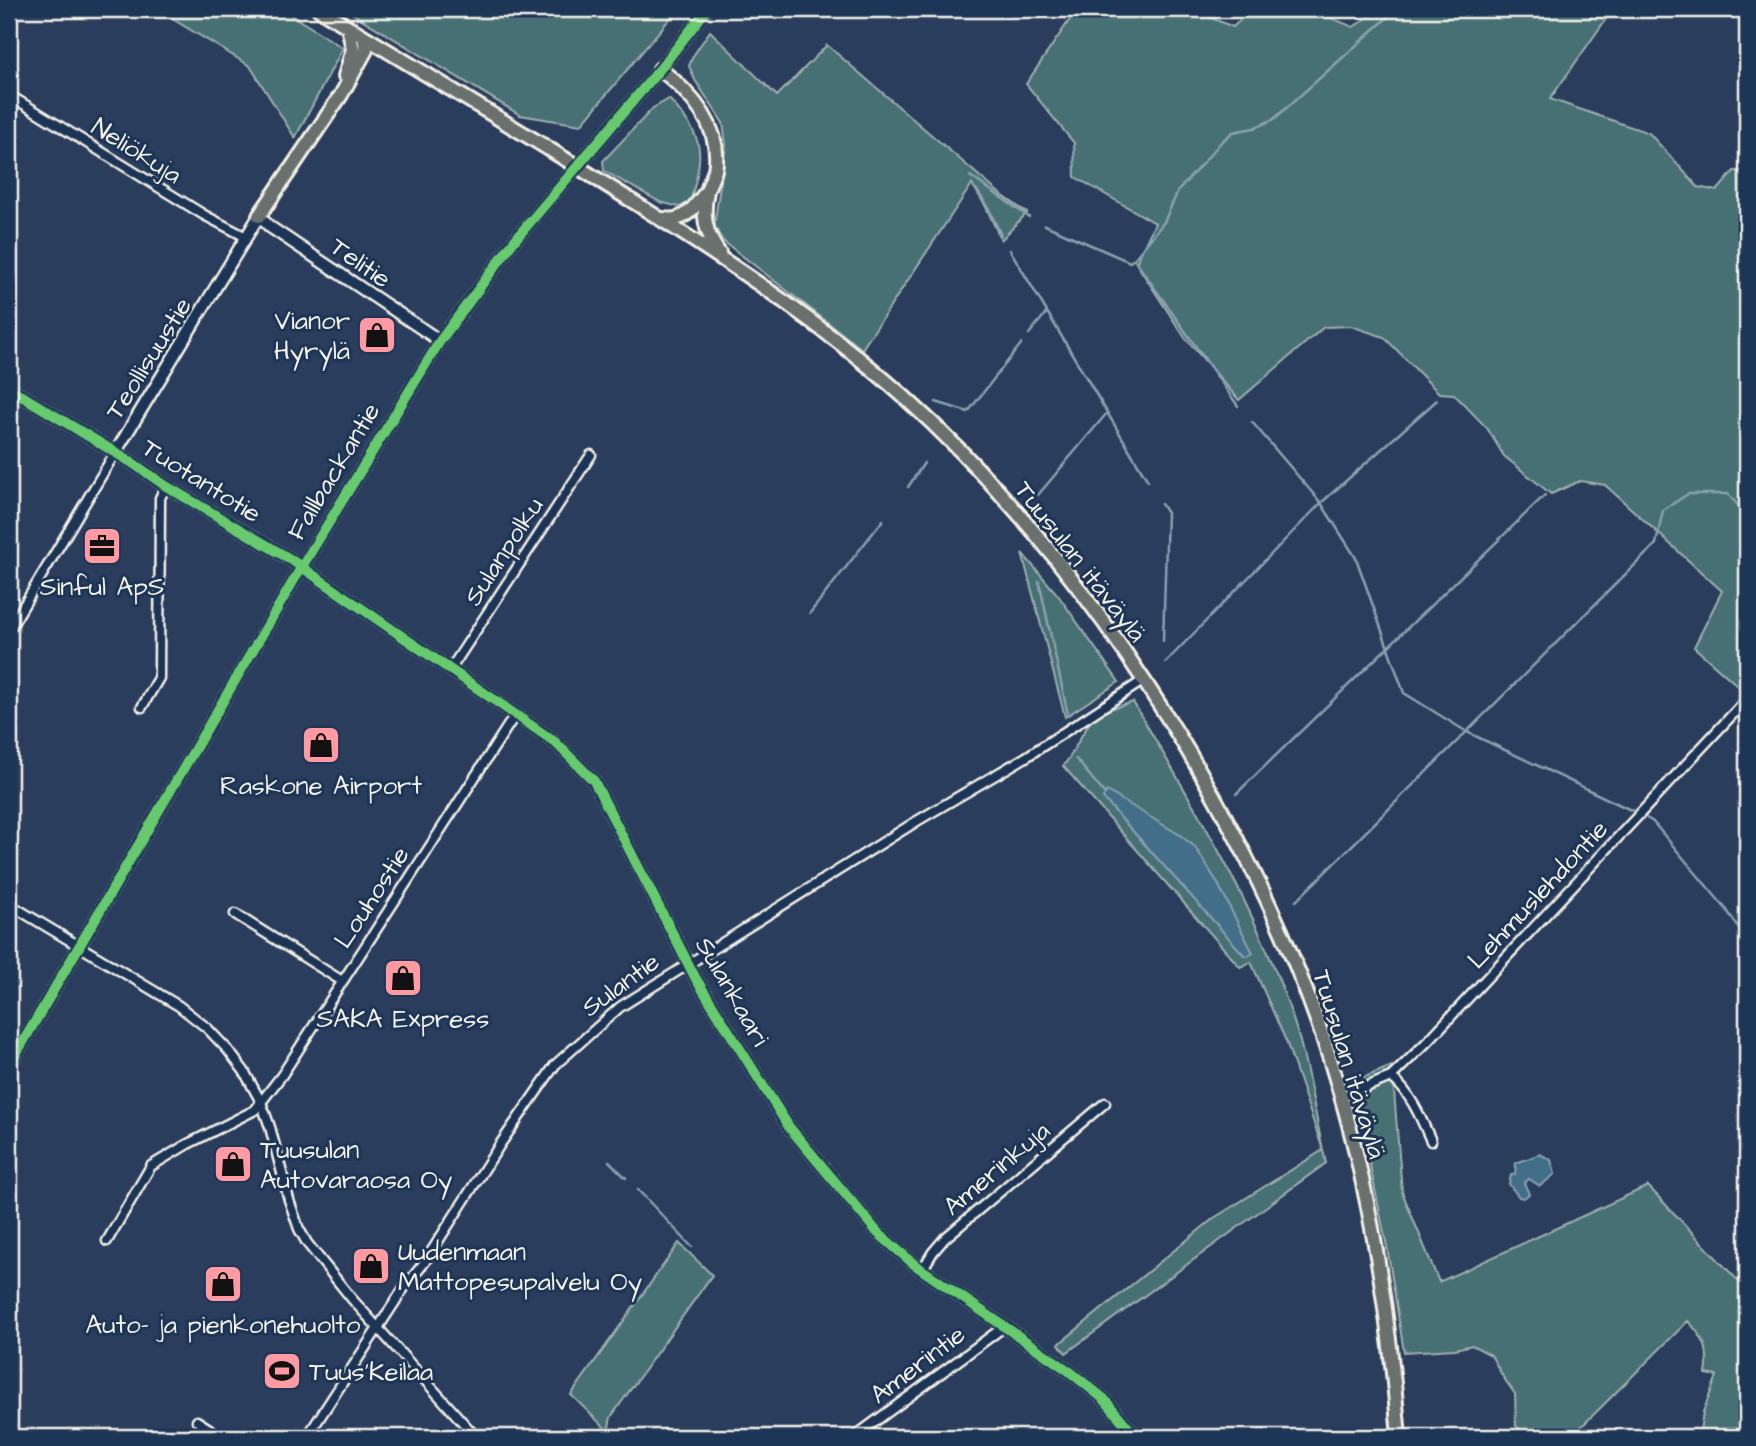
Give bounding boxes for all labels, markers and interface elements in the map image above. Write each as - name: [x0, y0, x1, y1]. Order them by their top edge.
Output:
- street label: Neliökuja: [85, 109, 188, 193]
- street label: Telitie: [323, 229, 398, 297]
- street label: Teollisuustie: [97, 290, 201, 427]
- place label: Vianor Hyrylä: [274, 303, 350, 371]
- shop icon: Vianor Hyrylä: [356, 314, 398, 356]
- street label: Fallbackantie: [279, 396, 389, 547]
- street label: Tuotantotie: [135, 430, 268, 532]
- street label: Tuusulan itäväylä: [1004, 473, 1155, 651]
- street label: Sulanpolku: [455, 490, 552, 613]
- office icon: Sinful ApS: [81, 525, 123, 567]
- place label: Sinful ApS: [40, 569, 164, 605]
- shop icon: Raskone Airport: [300, 724, 342, 766]
- place label: Raskone Airport: [220, 768, 422, 804]
- street label: Lehmuslehdontie: [1459, 812, 1616, 977]
- street label: Louhostie: [325, 840, 418, 956]
- street label: Sulankaari: [686, 930, 778, 1053]
- street label: Sulantie: [574, 944, 667, 1025]
- shop icon: SAKA Express: [382, 957, 424, 999]
- street label: Tuusulan itäväylä: [1301, 966, 1395, 1164]
- place label: SAKA Express: [317, 1001, 489, 1037]
- street label: Amerinkuja: [936, 1113, 1058, 1224]
- place label: Tuusulan Autovaraosa Oy: [260, 1132, 452, 1200]
- shop icon: Tuusulan Autovaraosa Oy: [212, 1143, 254, 1185]
- place label: Uudenmaan Mattopesupalvelu Oy: [398, 1234, 642, 1302]
- shop icon: Uudenmaan Mattopesupalvelu Oy: [350, 1245, 392, 1287]
- shop icon: Auto- ja pienkonehuolto: [202, 1263, 244, 1305]
- place label: Auto- ja pienkonehuolto: [86, 1307, 361, 1343]
- street label: Amerintie: [863, 1317, 973, 1413]
- sports icon: Tuus'Keilaa: [261, 1350, 303, 1392]
- place label: Tuus'Keilaa: [309, 1354, 433, 1390]

